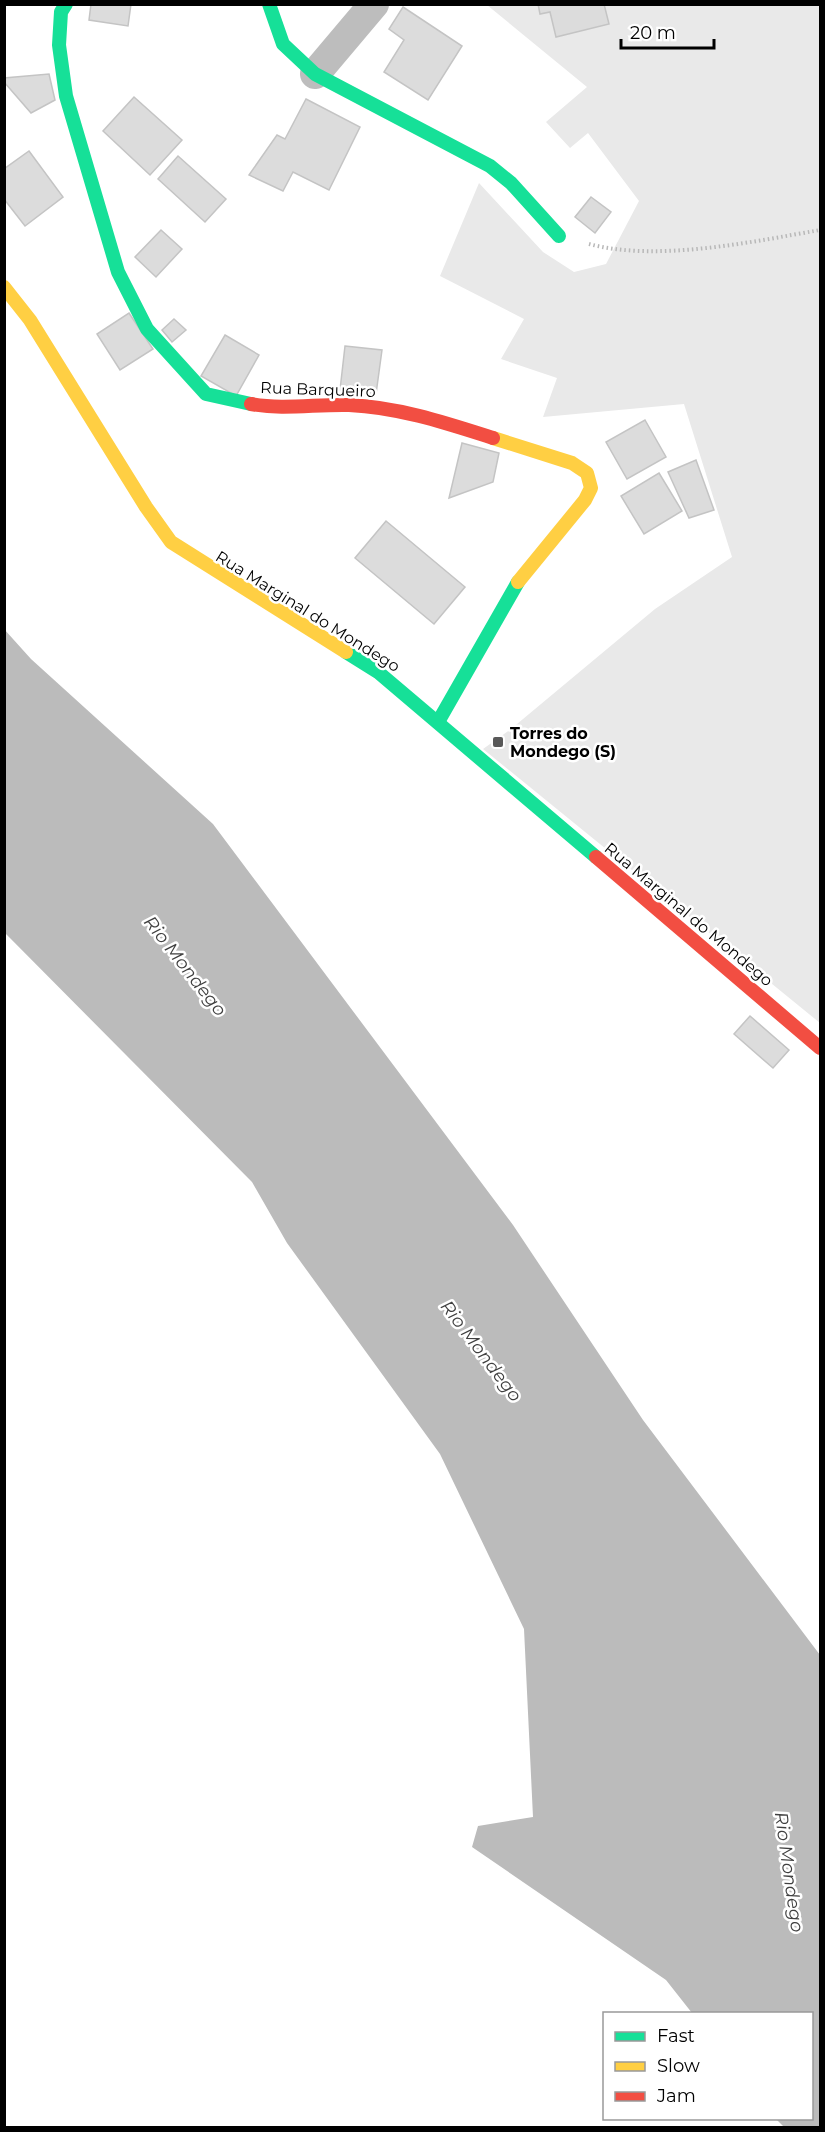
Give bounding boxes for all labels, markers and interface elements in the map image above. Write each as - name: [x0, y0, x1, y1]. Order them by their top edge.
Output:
- scale bar: [621, 12, 714, 50]
- text: 20 m: [630, 22, 676, 44]
- street label: Rua Barqueiro: [260, 378, 376, 401]
- street label: Rua Marginal do Mondego: [212, 547, 403, 676]
- place label: Torres do Mondego (S): [510, 724, 616, 761]
- marker: Torres do Mondego (S): [491, 735, 505, 749]
- street label: Rua Marginal do Mondego: [601, 838, 777, 990]
- water label: Rio Mondego: [139, 911, 231, 1021]
- water label: Rio Mondego: [436, 1296, 526, 1406]
- water label: Rio Mondego: [770, 1810, 808, 1934]
- legend: [603, 2012, 813, 2120]
- text: Fast: [657, 2025, 695, 2047]
- text: Slow: [657, 2055, 700, 2077]
- text: Jam: [656, 2085, 696, 2107]

